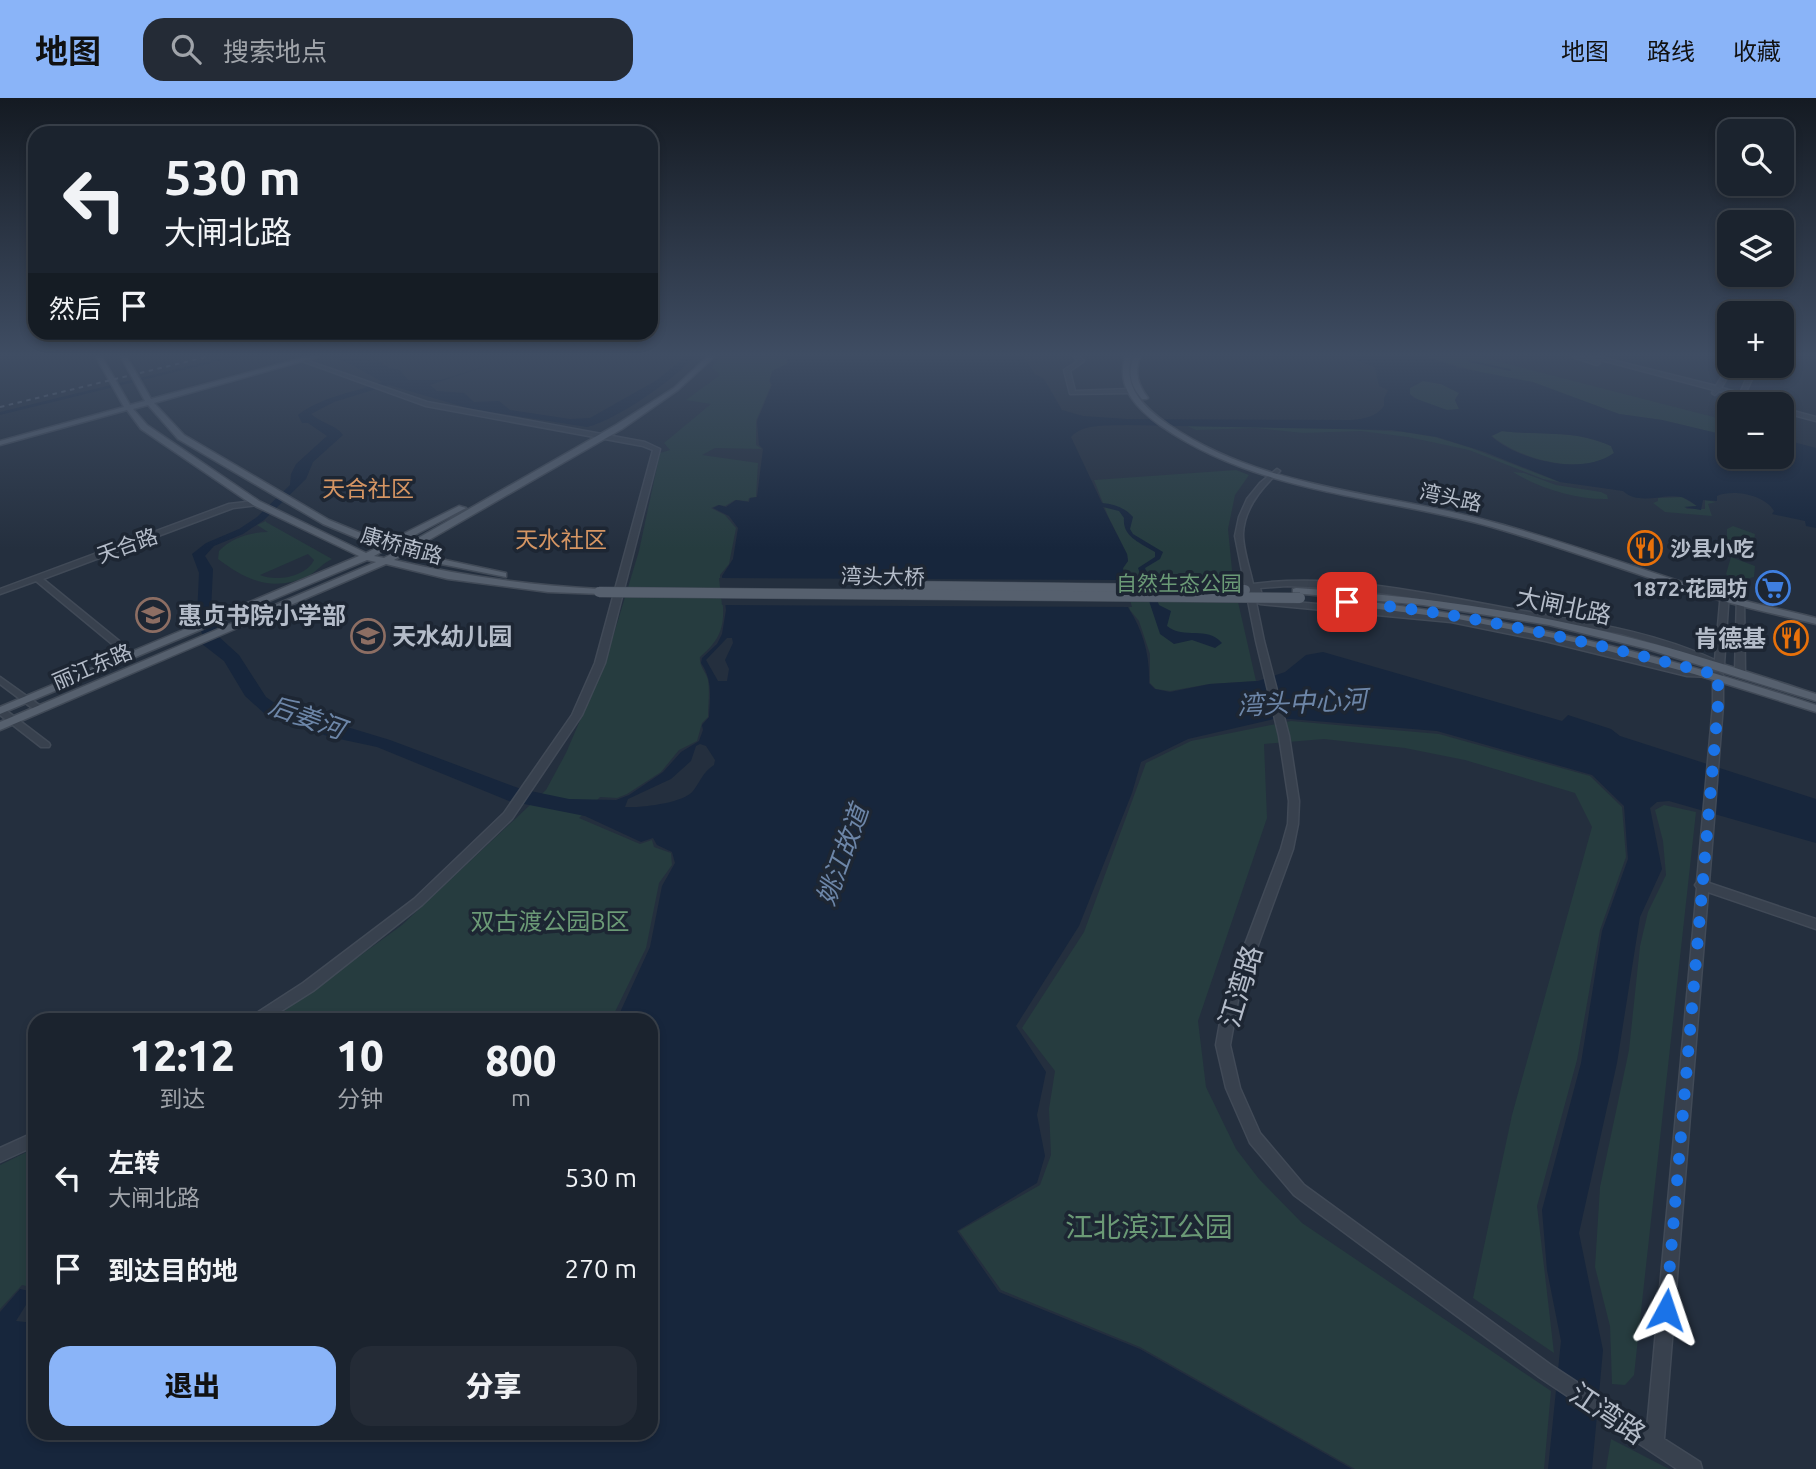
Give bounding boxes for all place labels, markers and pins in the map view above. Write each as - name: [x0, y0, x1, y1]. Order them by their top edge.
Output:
- restaurant icon: 沙县小吃: [1626, 529, 1664, 567]
- place label: 沙县小吃: [1670, 536, 1754, 560]
- supermarket icon: 1872·花园坊: [1754, 569, 1792, 607]
- pin: [1317, 572, 1377, 632]
- place label: 1872·花园坊: [1632, 576, 1748, 600]
- school or university icon: 惠贞书院小学部: [134, 596, 172, 634]
- place label: 惠贞书院小学部: [178, 602, 346, 629]
- school or university icon: 天水幼儿园: [349, 617, 387, 655]
- restaurant icon: 肯德基: [1772, 619, 1810, 657]
- place label: 天水幼儿园: [392, 623, 512, 650]
- place label: 肯德基: [1694, 625, 1766, 652]

